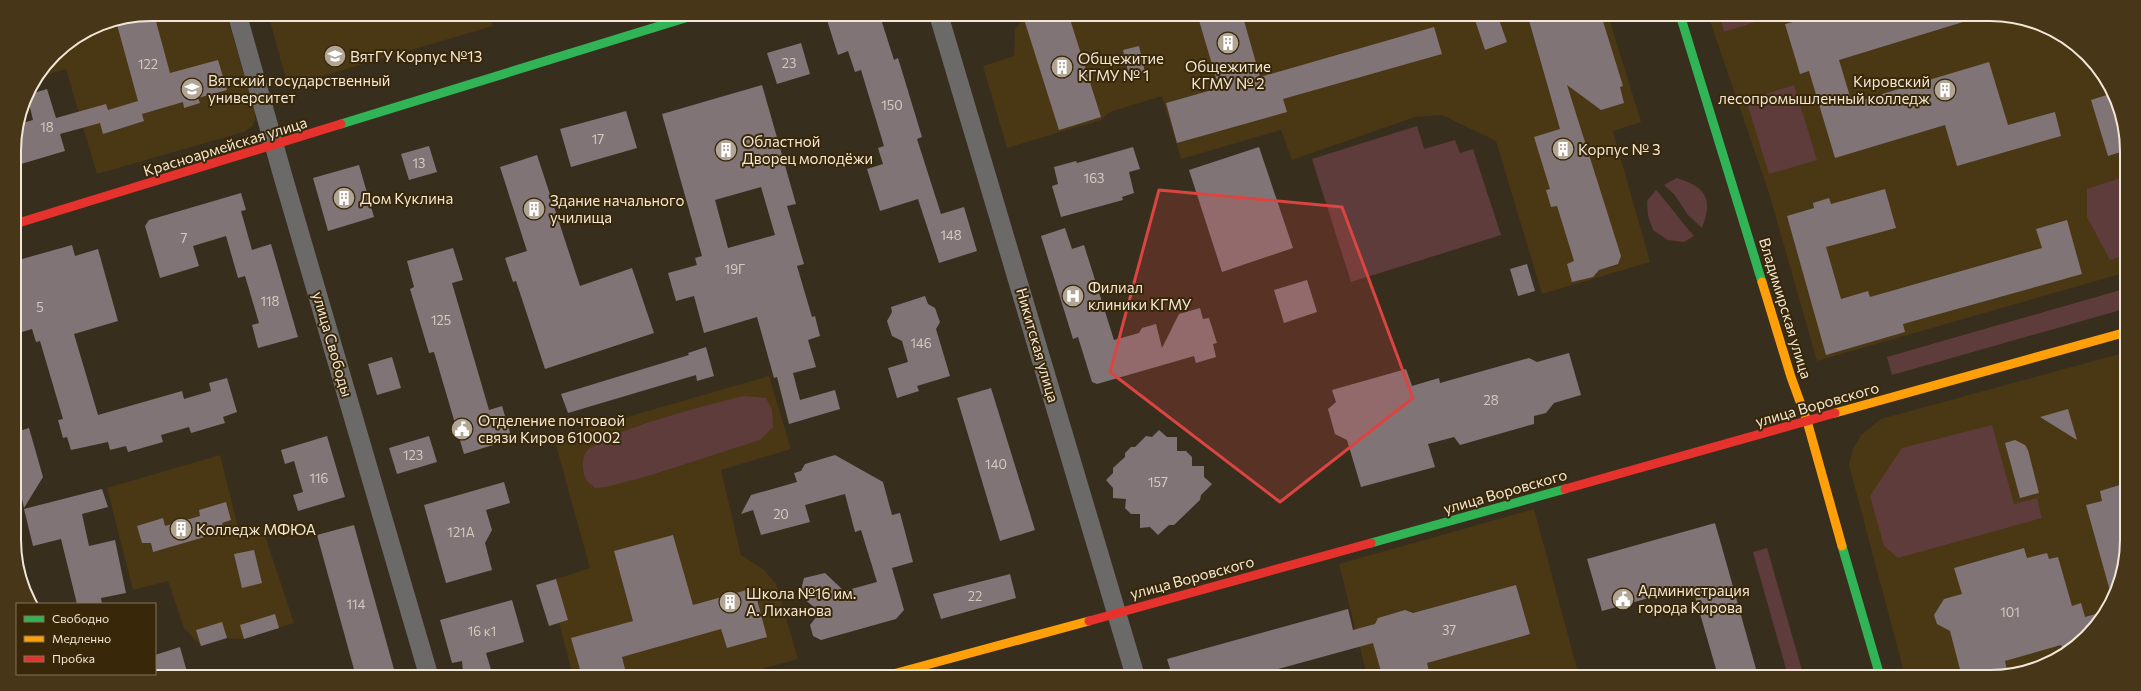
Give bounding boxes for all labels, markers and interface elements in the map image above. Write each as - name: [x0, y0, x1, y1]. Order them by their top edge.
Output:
- building icon: Общежитие КГМУ № 2: [1215, 30, 1241, 56]
- school or university icon: ВятГУ Корпус №13: [322, 43, 348, 69]
- place label: ВятГУ Корпус №13: [350, 47, 482, 65]
- place label: Общежитие КГМУ № 1: [1078, 49, 1164, 84]
- building icon: Общежитие КГМУ № 1: [1049, 54, 1075, 80]
- house number: 23: [782, 55, 796, 71]
- house number: 122: [138, 56, 158, 72]
- place label: Общежитие КГМУ № 2: [1185, 57, 1271, 92]
- place label: Вятский государственный университет: [208, 71, 390, 106]
- place label: Кировский лесопромышленный колледж: [1718, 72, 1930, 107]
- school or university icon: Вятский государственный университет: [179, 76, 205, 102]
- building icon: Кировский лесопромышленный колледж: [1932, 77, 1958, 103]
- house number: 150: [881, 97, 903, 113]
- street label: Красноармейская улица: [141, 113, 309, 179]
- house number: 18: [40, 119, 54, 135]
- house number: 17: [592, 131, 604, 147]
- place label: Областной Дворец молодёжи: [742, 132, 873, 167]
- building icon: Корпус № 3: [1550, 136, 1576, 162]
- building icon: Областной Дворец молодёжи: [713, 137, 739, 163]
- place label: Корпус № 3: [1578, 140, 1661, 158]
- house number: 13: [413, 155, 425, 171]
- house number: 163: [1084, 170, 1104, 186]
- building icon: Дом Куклина: [331, 185, 357, 211]
- place label: Дом Куклина: [360, 189, 453, 207]
- place label: Здание начального училища: [550, 191, 684, 226]
- building icon: Здание начального училища: [521, 196, 547, 222]
- house number: 148: [940, 227, 962, 243]
- house number: 7: [181, 230, 188, 246]
- street label: Владимирская улица: [1756, 235, 1816, 381]
- house number: 19Г: [725, 261, 745, 277]
- place label: Филиал клиники КГМУ: [1088, 278, 1192, 313]
- hospital icon: Филиал клиники КГМУ: [1060, 283, 1086, 309]
- street label: Никитская улица: [1013, 286, 1063, 404]
- street label: улица Свободы: [309, 289, 357, 399]
- house number: 118: [260, 293, 280, 309]
- house number: 5: [36, 299, 44, 315]
- house number: 125: [431, 312, 451, 328]
- house number: 146: [910, 335, 932, 351]
- street label: улица Воровского: [1753, 378, 1881, 430]
- house number: 28: [1483, 392, 1499, 408]
- place label: Отделение почтовой связи Киров 610002: [478, 411, 625, 446]
- public building icon: Отделение почтовой связи Киров 610002: [449, 416, 475, 442]
- house number: 123: [403, 447, 423, 463]
- house number: 140: [985, 456, 1007, 472]
- street label: улица Воровского: [1441, 465, 1569, 517]
- house number: 116: [309, 470, 329, 486]
- house number: 157: [1148, 474, 1168, 490]
- house number: 20: [773, 506, 789, 522]
- building icon: Колледж МФЮА: [168, 516, 194, 542]
- place label: Колледж МФЮА: [196, 520, 316, 538]
- house number: 121А: [447, 524, 475, 540]
- street label: улица Воровского: [1128, 552, 1256, 602]
- place label: Администрация города Кирова: [1638, 581, 1750, 616]
- place label: Школа №16 им. А. Лиханова: [746, 584, 856, 619]
- public building icon: Администрация города Кирова: [1610, 586, 1636, 612]
- house number: 22: [968, 588, 982, 604]
- building icon: Школа №16 им. А. Лиханова: [717, 589, 743, 615]
- house number: 114: [347, 596, 366, 612]
- legend: [16, 603, 156, 675]
- house number: 101: [2000, 604, 2020, 620]
- text: Свободно: [52, 611, 109, 625]
- house number: 37: [1442, 622, 1456, 638]
- house number: 16 к1: [468, 623, 496, 639]
- text: Медленно: [52, 631, 111, 645]
- text: Пробка: [52, 651, 95, 665]

